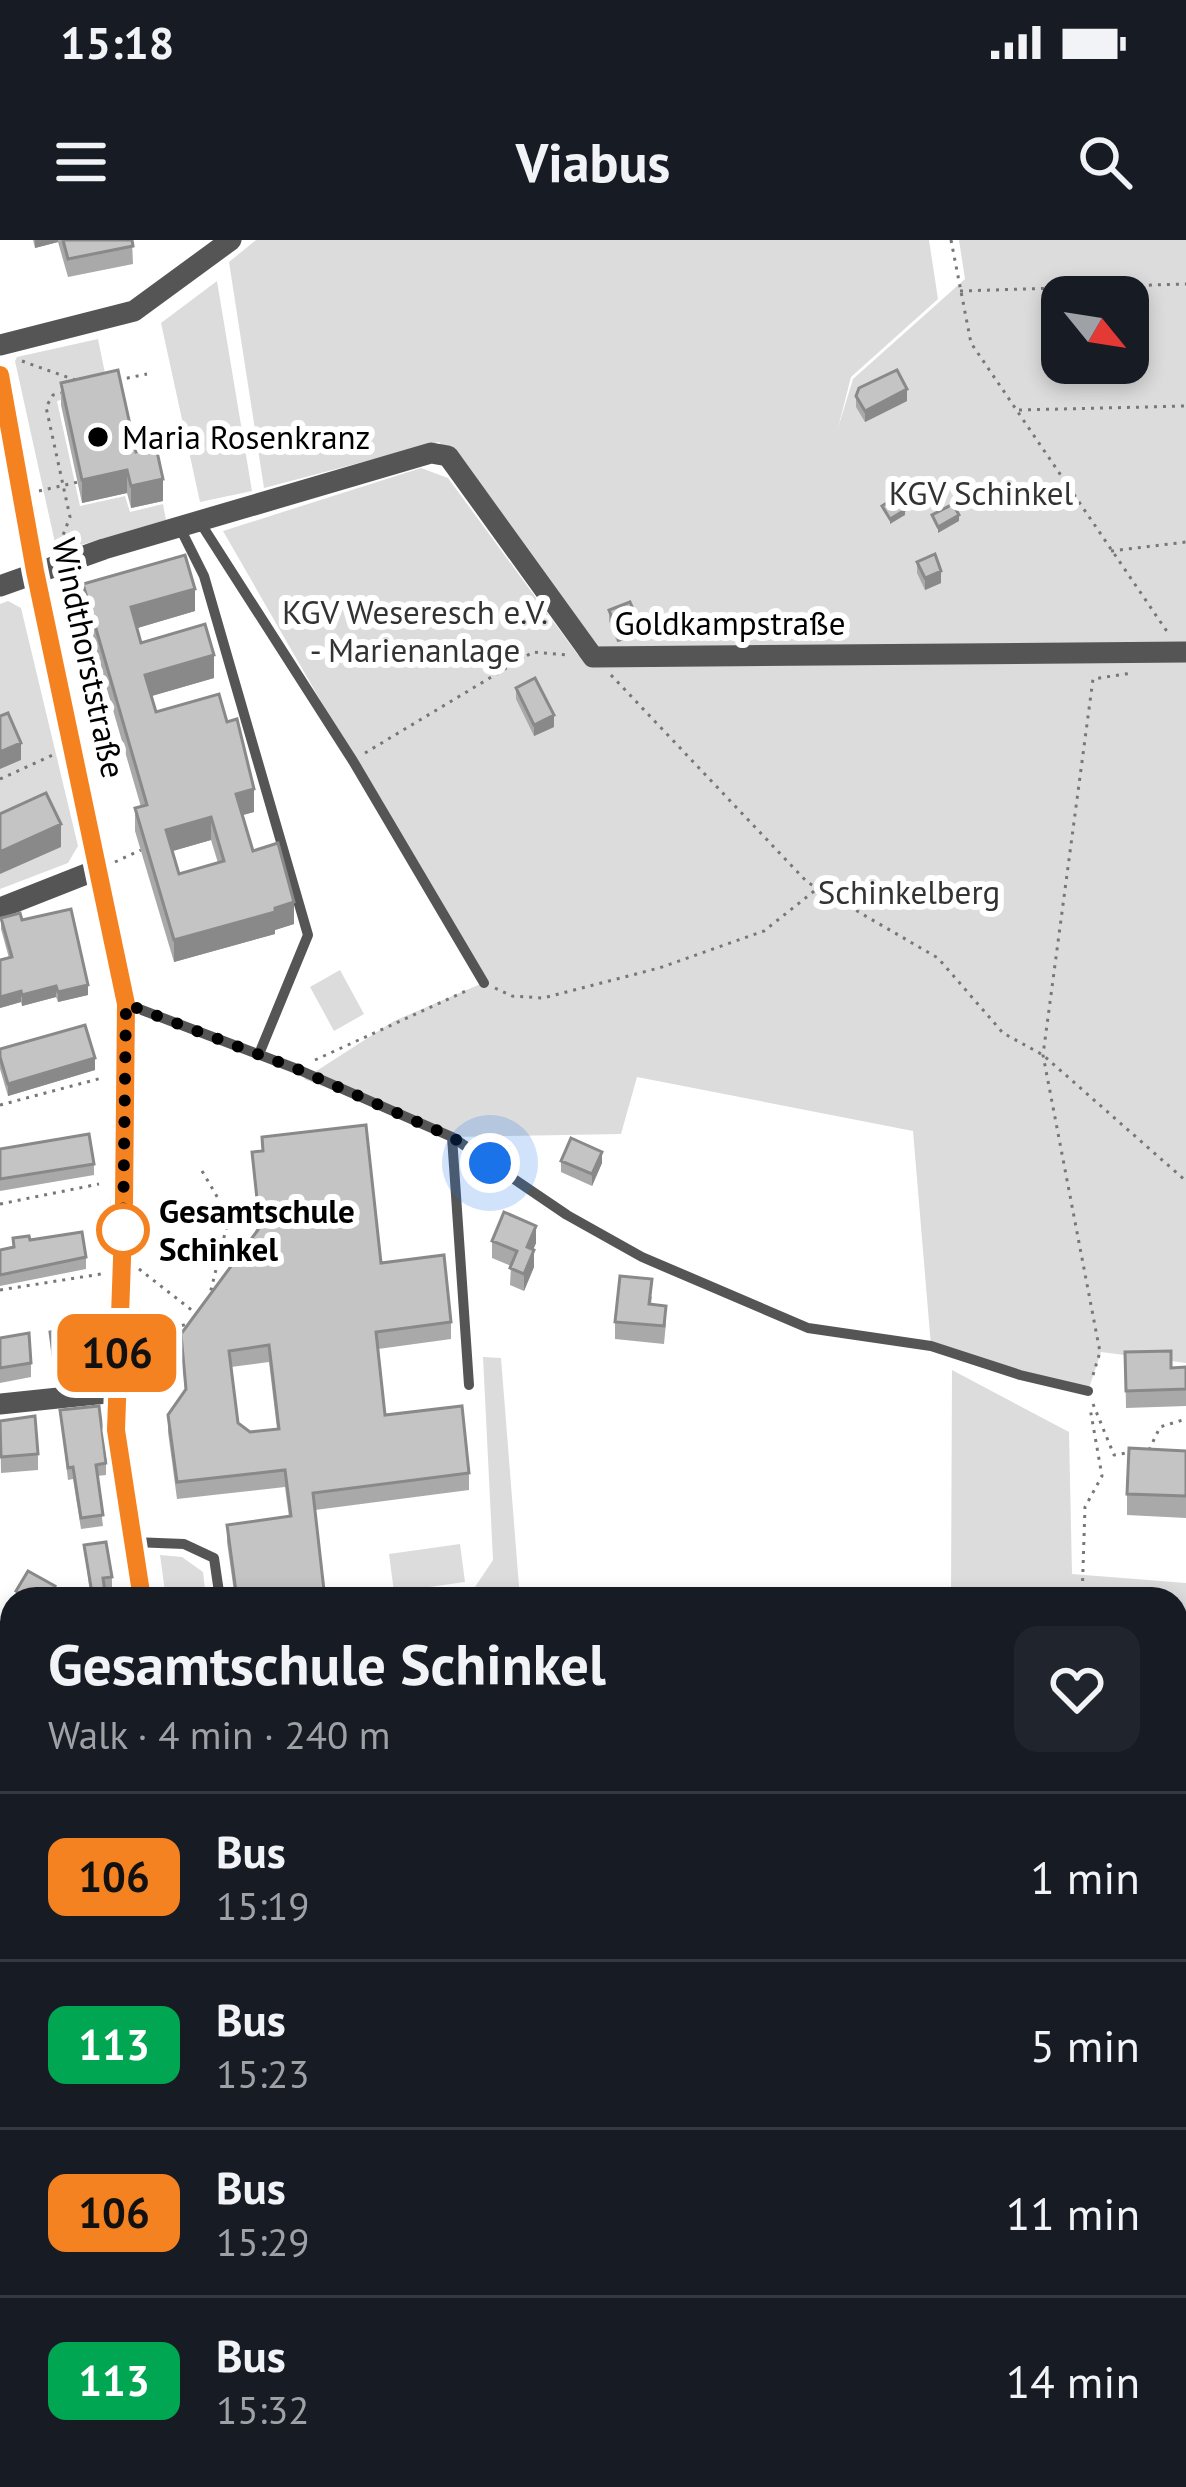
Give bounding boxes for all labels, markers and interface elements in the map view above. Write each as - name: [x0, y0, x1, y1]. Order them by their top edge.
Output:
- text: 15:18: [60, 13, 174, 71]
- text: Viabus: [516, 127, 670, 197]
- icon: menu: [48, 129, 114, 195]
- icon: search: [1072, 129, 1138, 195]
- north arrow: [1041, 276, 1149, 384]
- map controls: [1041, 276, 1149, 384]
- place label: Maria Rosenkranz: [122, 415, 370, 458]
- marker: Maria Rosenkranz: [85, 424, 111, 450]
- park label: KGV Schinkel: [889, 471, 1074, 514]
- street label: Windthorststraße: [43, 534, 136, 782]
- park label: KGV Weseresch e.V. - Marienanlage: [282, 590, 548, 671]
- street label: Goldkampstraße: [614, 601, 846, 644]
- park label: Schinkelberg: [818, 870, 1000, 913]
- your location: [460, 1133, 520, 1193]
- place label: Gesamtschule Schinkel: [159, 1189, 355, 1270]
- marker: Gesamtschule Schinkel: [98, 1205, 148, 1255]
- line badge: 106: [48, 1314, 186, 1392]
- text: 106: [81, 1325, 153, 1380]
- button: heart: [1014, 1626, 1140, 1752]
- text: Gesamtschule Schinkel: [48, 1627, 606, 1701]
- text: Walk · 4 min · 240 m: [48, 1709, 390, 1760]
- text: Bus: [216, 1822, 286, 1880]
- text: 1 min: [1030, 1848, 1140, 1906]
- text: 106: [78, 1849, 150, 1904]
- text: 15:19: [216, 1880, 310, 1931]
- text: Bus: [216, 1990, 286, 2048]
- text: 5 min: [1030, 2016, 1140, 2074]
- text: 113: [78, 2017, 150, 2072]
- text: 15:23: [216, 2048, 310, 2099]
- text: Bus: [216, 2158, 286, 2216]
- text: 11 min: [1006, 2184, 1140, 2242]
- text: 106: [78, 2185, 150, 2240]
- text: 15:29: [216, 2216, 310, 2267]
- text: Bus: [216, 2326, 286, 2384]
- text: 14 min: [1006, 2352, 1140, 2410]
- text: 113: [78, 2353, 150, 2408]
- text: 15:32: [216, 2384, 310, 2435]

